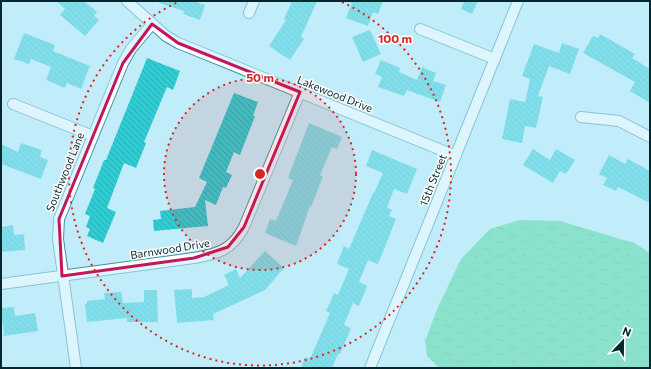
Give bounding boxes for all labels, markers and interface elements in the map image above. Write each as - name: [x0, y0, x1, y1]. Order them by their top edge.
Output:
- text: 100 m: [378, 31, 412, 45]
- text: 50 m: [246, 70, 274, 84]
- street label: Lakewood Drive: [296, 72, 375, 115]
- street label: Southwood Lane: [43, 130, 86, 213]
- street label: 15th Street: [416, 151, 449, 208]
- centre of rings: [253, 167, 267, 181]
- street label: Barnwood Drive: [129, 236, 211, 261]
- north arrow: [603, 321, 643, 361]
- text: N: [621, 324, 633, 339]

